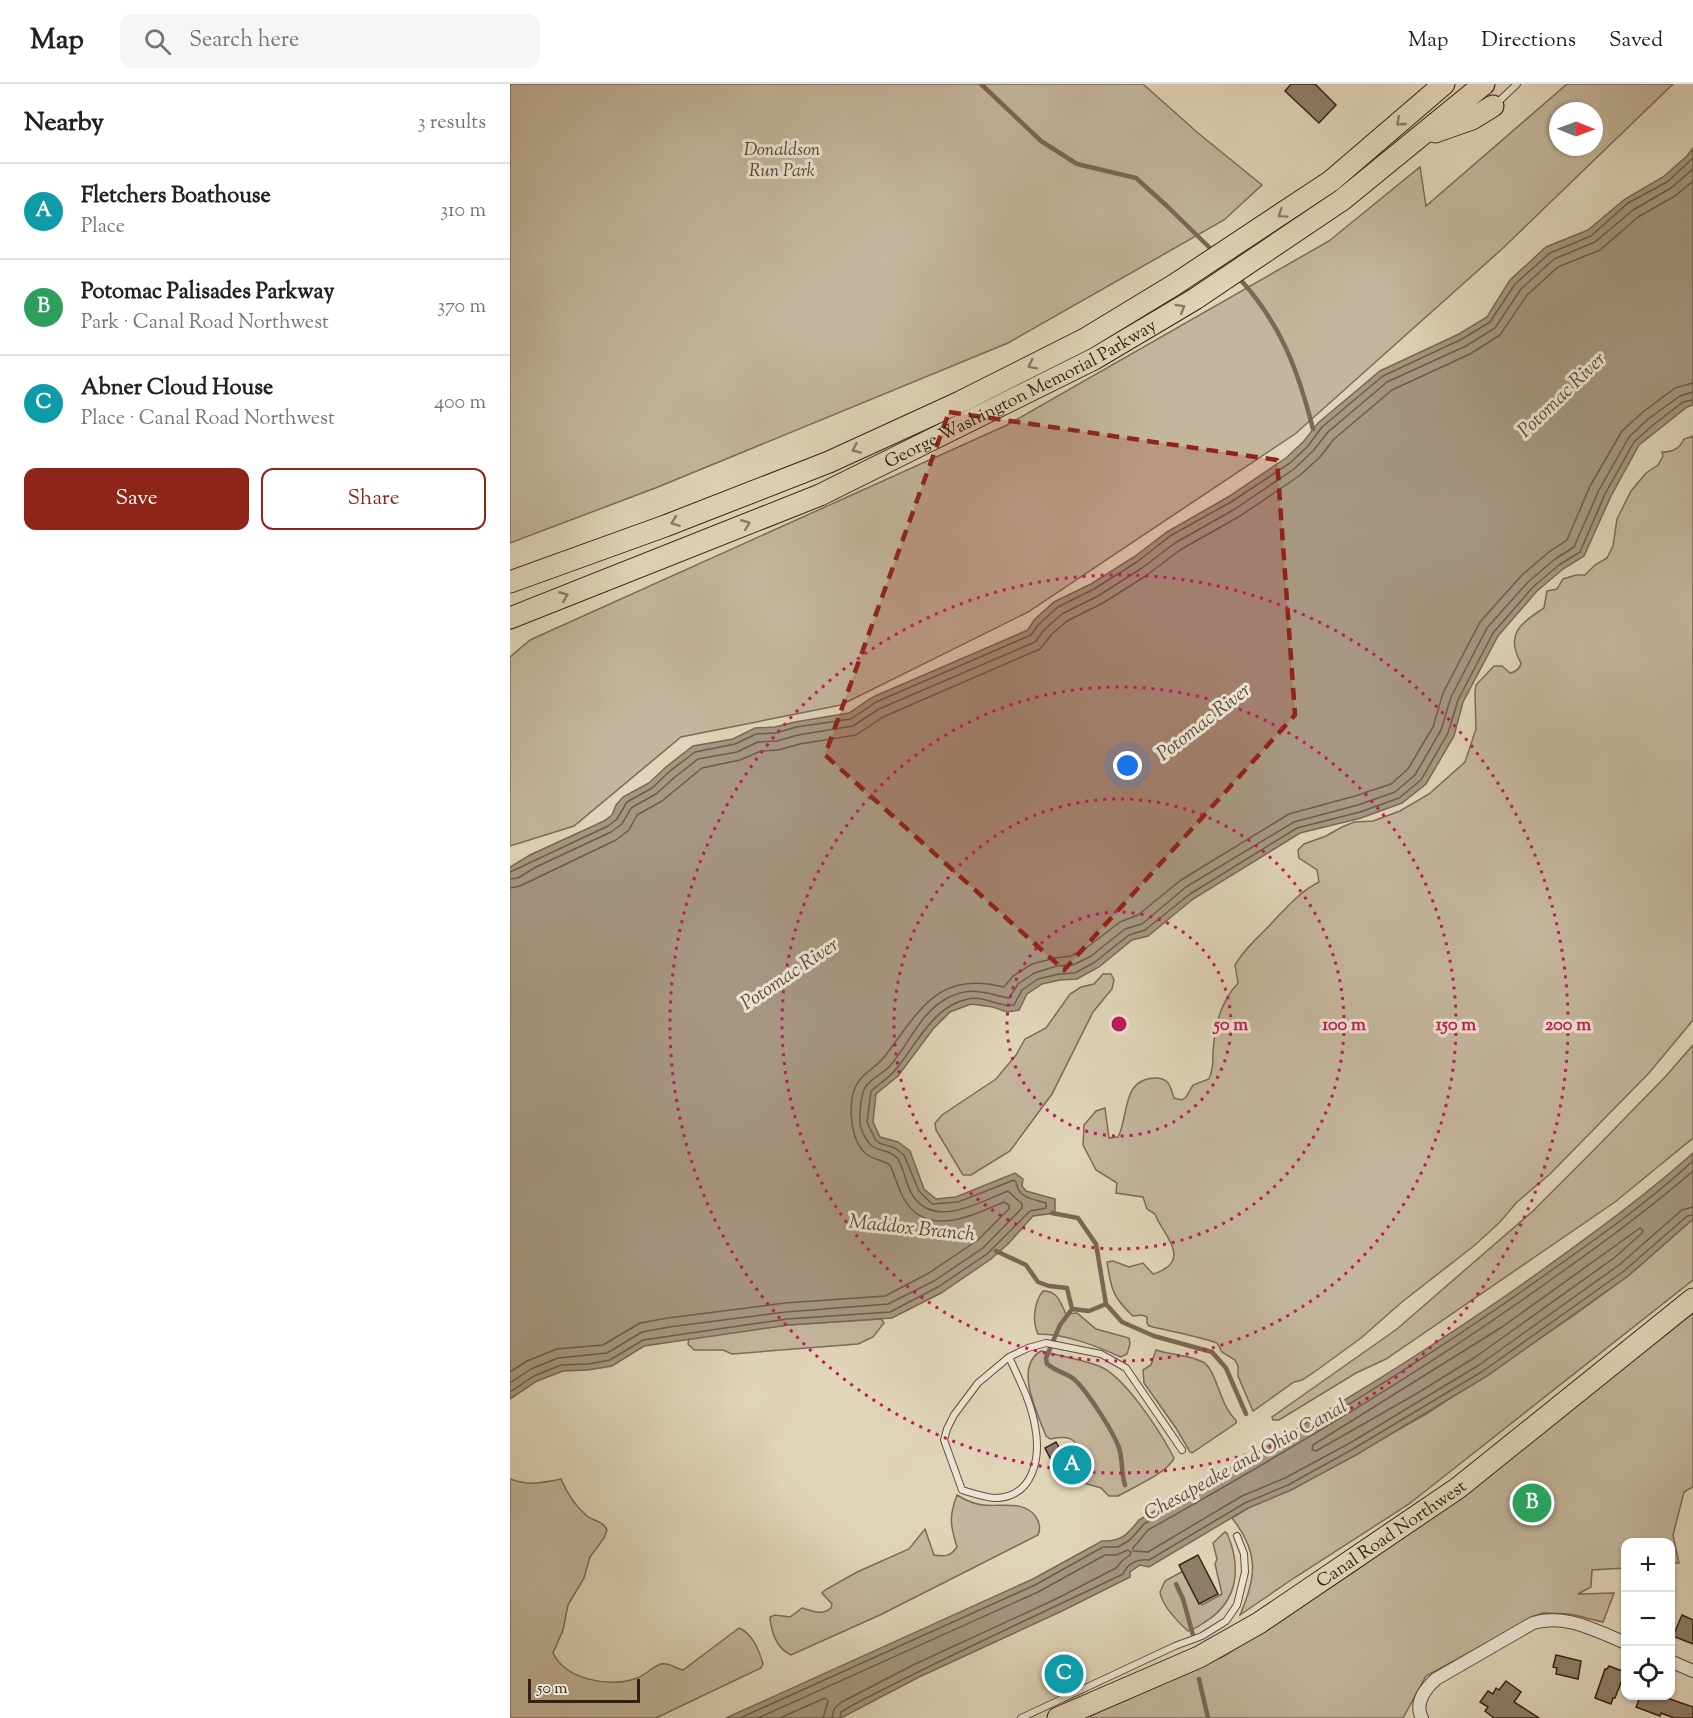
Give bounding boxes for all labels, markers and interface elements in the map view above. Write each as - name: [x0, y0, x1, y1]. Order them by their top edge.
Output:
- search box: [120, 14, 540, 68]
- text: Map: [30, 21, 84, 61]
- icon: search: [141, 25, 174, 58]
- text: Search here: [189, 25, 299, 57]
- text: Map: [1408, 26, 1448, 56]
- text: Directions: [1481, 26, 1576, 56]
- text: Saved: [1609, 26, 1663, 56]
- north arrow: [1549, 102, 1603, 156]
- text: Nearby: [24, 105, 104, 142]
- text: 3 results: [417, 109, 486, 138]
- one-way arrow: [1396, 115, 1407, 126]
- park label: Donaldson Run Park: [744, 138, 821, 185]
- text: Fletchers Boathouse: [81, 181, 271, 213]
- text: A: [35, 197, 52, 226]
- text: 310 m: [440, 197, 486, 226]
- one-way arrow: [1278, 206, 1288, 218]
- text: Place: [81, 213, 125, 242]
- text: Potomac Palisades Parkway: [81, 277, 334, 309]
- text: B: [37, 293, 50, 322]
- text: 370 m: [437, 293, 486, 322]
- one-way arrow: [1175, 303, 1185, 315]
- text: Park · Canal Road Northwest: [81, 309, 329, 338]
- street label: George Washington Memorial Parkway: [880, 314, 1162, 476]
- water label: Potomac River: [1512, 346, 1613, 445]
- one-way arrow: [1028, 358, 1039, 370]
- text: Abner Cloud House: [81, 373, 273, 405]
- text: C: [35, 389, 52, 418]
- text: 400 m: [434, 389, 486, 418]
- text: Place · Canal Road Northwest: [81, 405, 335, 434]
- one-way arrow: [852, 442, 863, 454]
- button: Save: [24, 468, 249, 530]
- button: Share: [261, 468, 486, 530]
- one-way arrow: [671, 514, 681, 527]
- one-way arrow: [740, 519, 751, 532]
- one-way arrow: [558, 591, 569, 603]
- water label: Potomac River: [1151, 677, 1258, 769]
- your location: [1113, 751, 1142, 780]
- water label: Potomac River: [736, 932, 845, 1019]
- text: 50 m: [1212, 1013, 1248, 1039]
- text: 100 m: [1322, 1013, 1366, 1039]
- text: 150 m: [1436, 1013, 1476, 1039]
- text: 200 m: [1545, 1013, 1591, 1039]
- centre of rings: [1109, 1014, 1129, 1034]
- water label: Maddox Branch: [847, 1208, 977, 1251]
- water label: Chesapeake and Ohio Canal: [1139, 1393, 1353, 1529]
- pin: A: [1052, 1442, 1092, 1488]
- street label: Canal Road Northwest: [1312, 1475, 1473, 1595]
- pin: B: [1512, 1480, 1552, 1526]
- map controls: [1621, 1538, 1675, 1700]
- button: +: [1621, 1538, 1675, 1592]
- button: −: [1621, 1592, 1675, 1646]
- button: locate: [1621, 1646, 1675, 1700]
- pin: C: [1044, 1652, 1084, 1696]
- scale bar: [528, 1676, 640, 1704]
- text: 50 m: [537, 1678, 568, 1701]

